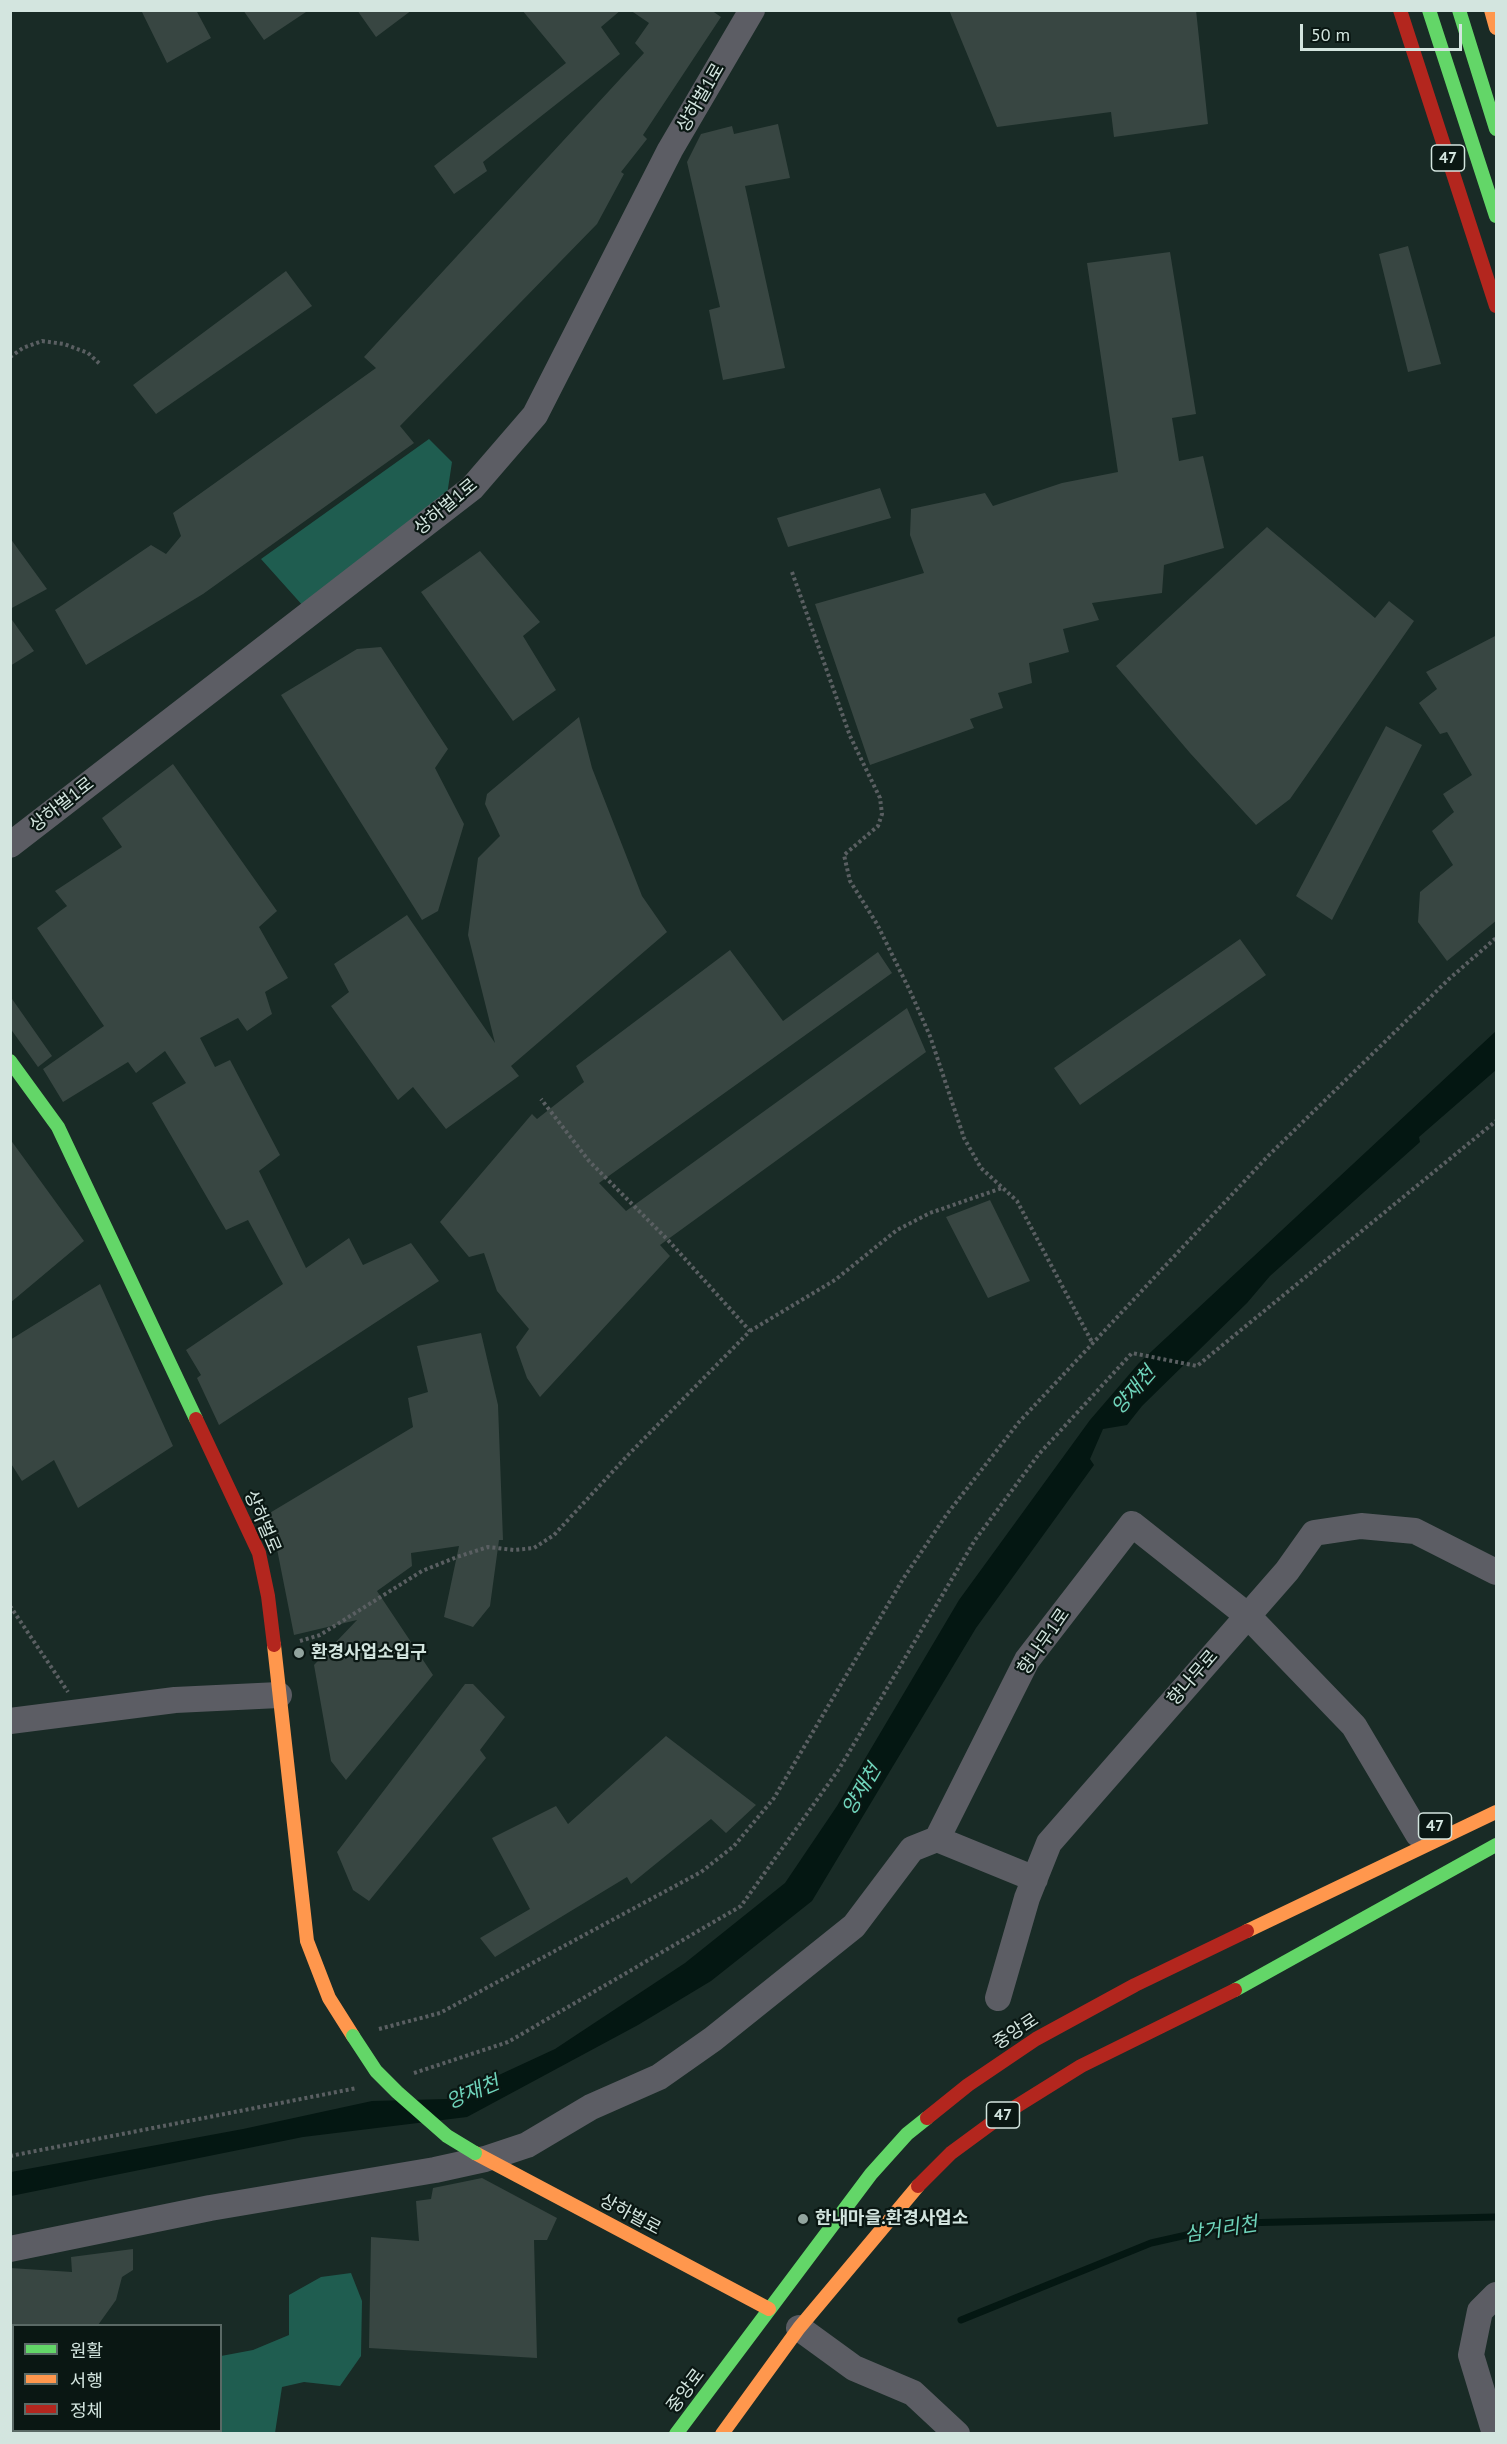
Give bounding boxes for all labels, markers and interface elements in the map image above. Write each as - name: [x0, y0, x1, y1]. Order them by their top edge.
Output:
- scale bar: [1303, 12, 1465, 50]
- text: 50 m: [1311, 23, 1350, 46]
- street label: 상하벌1로: [673, 60, 729, 136]
- road number: 47: [1432, 145, 1464, 171]
- street label: 상하벌1로: [410, 474, 482, 540]
- street label: 상하벌1로: [25, 773, 99, 837]
- water label: 양재천: [1107, 1362, 1161, 1420]
- street label: 상하벌로: [239, 1487, 285, 1557]
- street label: 향나무1로: [1013, 1605, 1075, 1679]
- place label: 환경사업소입구: [311, 1642, 427, 1664]
- marker: 환경사업소입구: [292, 1646, 306, 1660]
- street label: 향나무로: [1163, 1646, 1223, 1710]
- water label: 양재천: [837, 1760, 887, 1820]
- road number: 47: [1418, 1813, 1452, 1839]
- street label: 중앙로: [989, 2009, 1043, 2055]
- water label: 양재천: [443, 2071, 503, 2115]
- road number: 47: [986, 2102, 1020, 2128]
- street label: 상하벌로: [596, 2190, 664, 2240]
- place label: 한내마을.환경사업소: [815, 2208, 968, 2230]
- marker: 한내마을.환경사업소: [796, 2212, 810, 2226]
- water label: 삼거리천: [1183, 2212, 1259, 2248]
- legend: [12, 2324, 222, 2432]
- text: 원활: [70, 2339, 103, 2362]
- street label: 중앙로: [662, 2365, 710, 2417]
- text: 서행: [70, 2369, 103, 2392]
- text: 정체: [70, 2399, 103, 2422]

